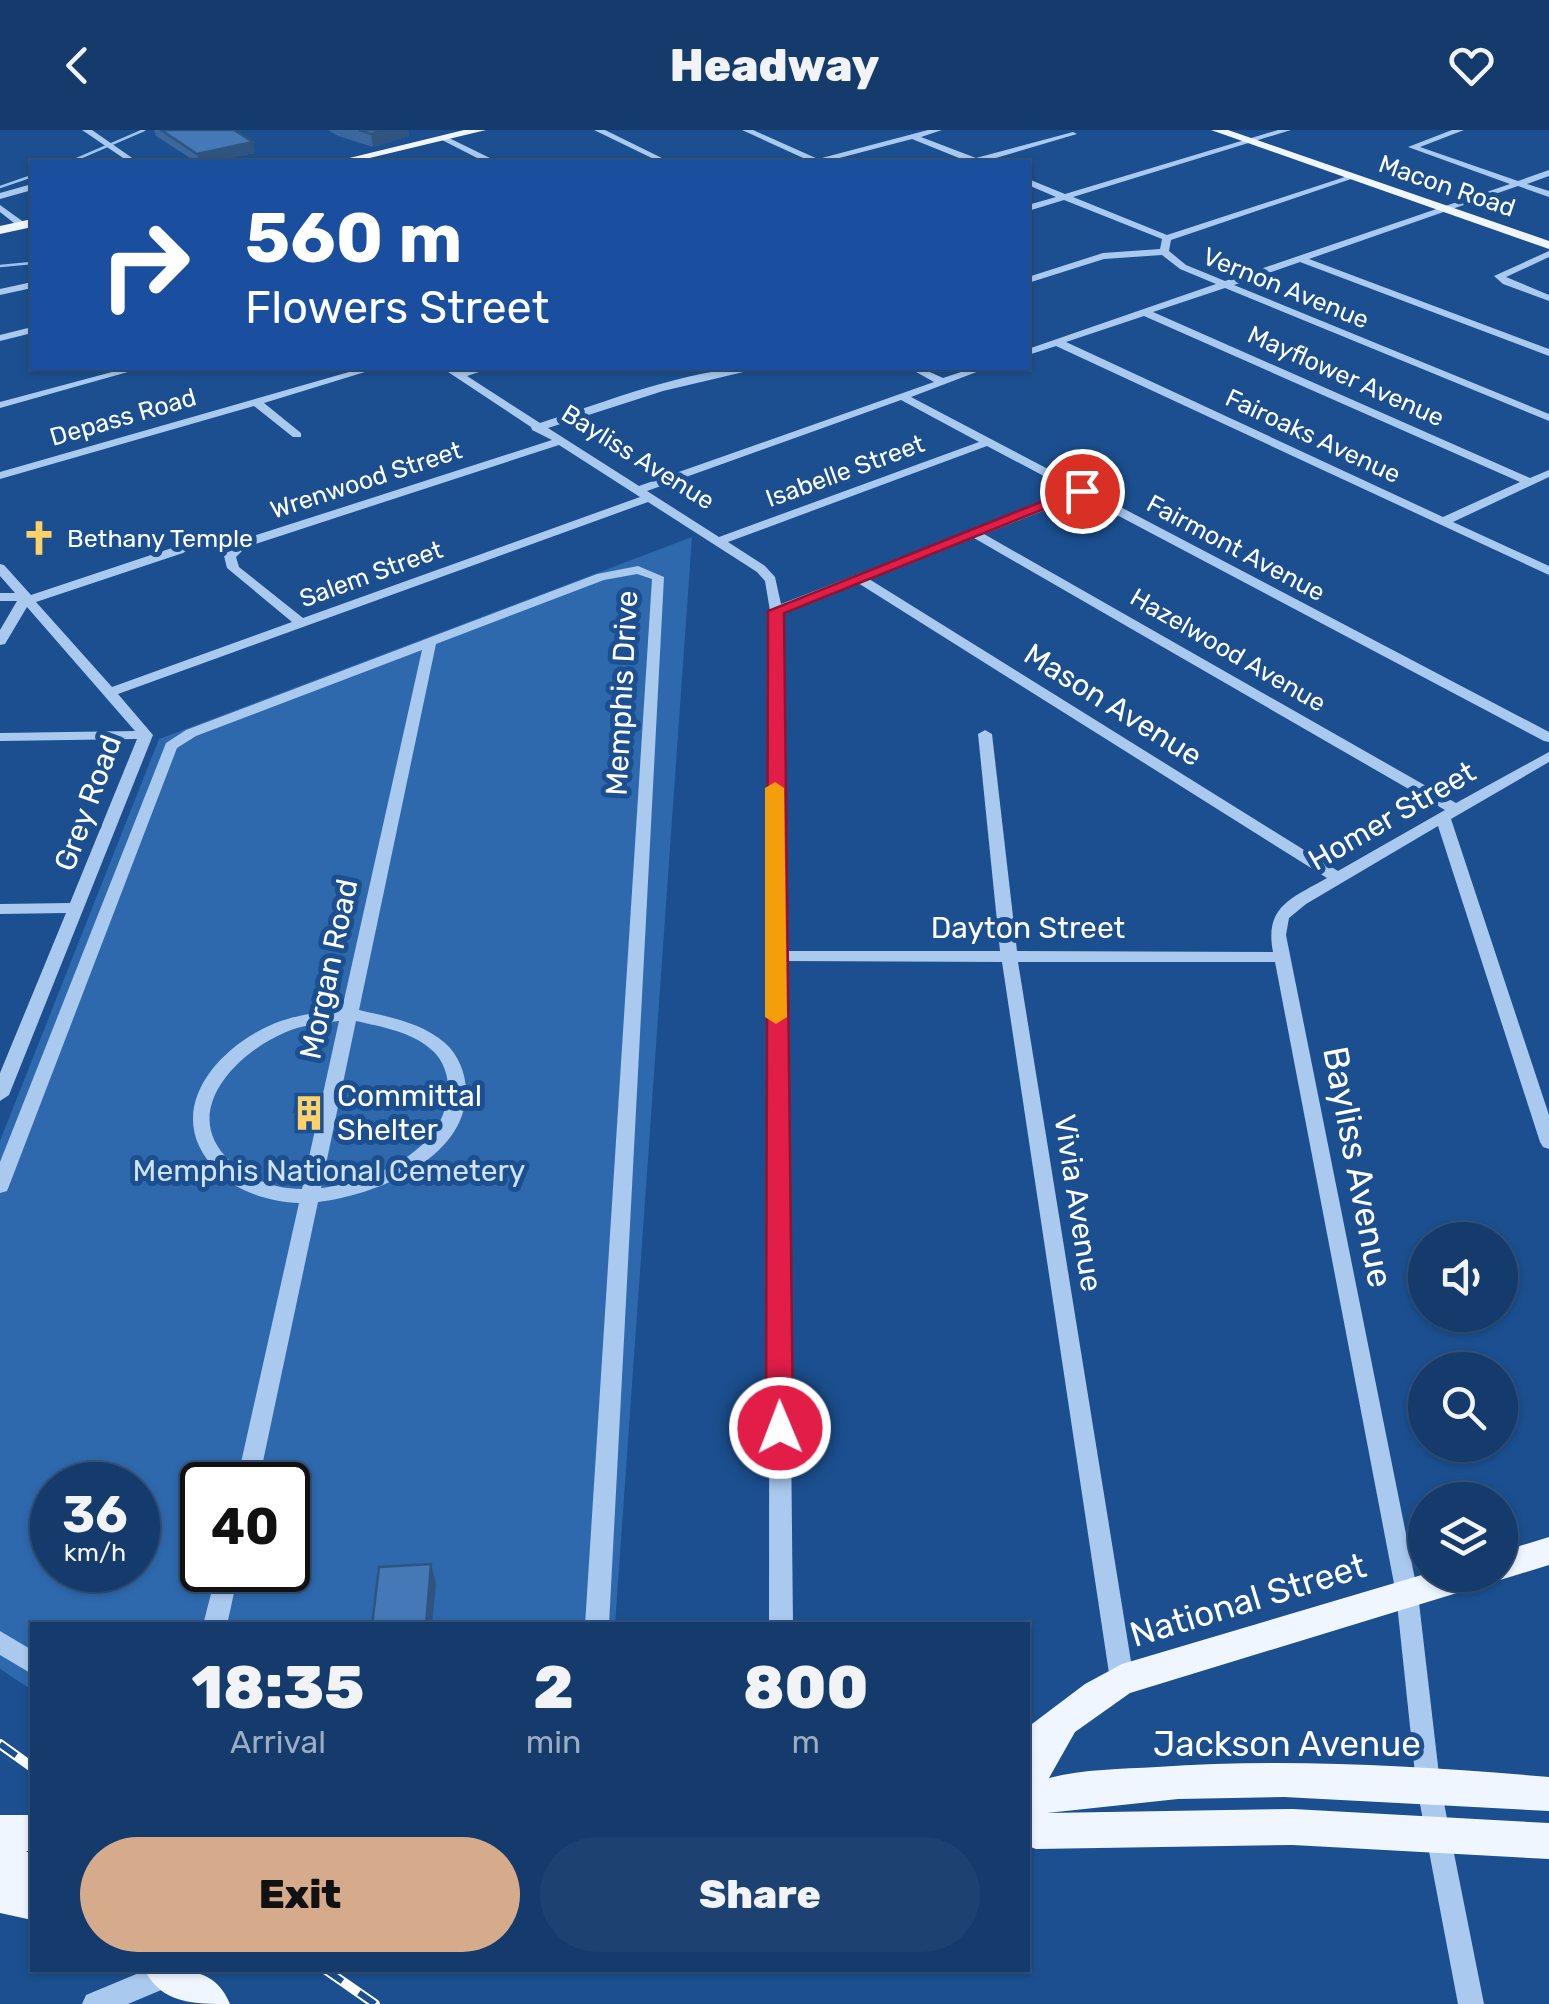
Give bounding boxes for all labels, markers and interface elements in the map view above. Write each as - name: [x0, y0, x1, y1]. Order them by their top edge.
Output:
- icon: back: [50, 38, 105, 93]
- icon: heart: [1444, 38, 1499, 93]
- text: Headway: [670, 39, 879, 92]
- street label: Macon Road: [1375, 149, 1519, 223]
- text: 560 m: [245, 197, 462, 280]
- icon: right: [80, 200, 210, 330]
- street label: Vernon Avenue: [1199, 242, 1373, 334]
- text: Flowers Street: [245, 281, 549, 334]
- street label: Mayflower Avenue: [1243, 320, 1449, 432]
- street label: Depass Road: [47, 382, 199, 452]
- street label: Fairoaks Avenue: [1221, 383, 1405, 489]
- street label: Bayliss Avenue: [556, 398, 720, 516]
- street label: Isabelle Street: [762, 429, 929, 513]
- street label: Wrenwood Street: [267, 435, 466, 525]
- pin: [1040, 449, 1125, 534]
- icon: arrive: [1055, 464, 1110, 519]
- street label: Fairmont Avenue: [1142, 489, 1330, 607]
- church icon: Bethany Temple: [20, 519, 58, 557]
- place label: Bethany Temple: [67, 524, 253, 553]
- street label: Salem Street: [296, 535, 447, 613]
- street label: Hazelwood Avenue: [1125, 582, 1331, 718]
- street label: Memphis Drive: [599, 589, 645, 797]
- street label: Mason Avenue: [1018, 636, 1208, 774]
- street label: Grey Road: [47, 730, 129, 876]
- street label: Homer Street: [1302, 754, 1482, 878]
- street label: Morgan Road: [292, 876, 366, 1062]
- street label: Dayton Street: [931, 910, 1126, 946]
- street label: Bayliss Avenue: [1314, 1043, 1402, 1291]
- place label: Committal Shelter: [337, 1078, 482, 1148]
- building icon: Committal Shelter: [290, 1094, 328, 1132]
- street label: Vivia Avenue: [1046, 1112, 1110, 1294]
- park label: Memphis National Cemetery: [133, 1153, 525, 1189]
- map controls: [1408, 1222, 1518, 1592]
- button: sound: [1408, 1222, 1518, 1332]
- button: search: [1408, 1352, 1518, 1462]
- position arrow: [728, 1376, 832, 1480]
- speed limit sign: 40: [180, 1462, 310, 1592]
- button: layers: [1408, 1482, 1518, 1592]
- text: 36: [62, 1485, 128, 1545]
- text: km/h: [64, 1538, 126, 1567]
- street label: National Street: [1125, 1544, 1371, 1656]
- text: 18:35: [192, 1652, 364, 1723]
- text: 2: [533, 1652, 574, 1723]
- text: 800: [743, 1652, 868, 1723]
- text: Arrival: [230, 1723, 326, 1761]
- text: min: [526, 1723, 581, 1761]
- text: m: [791, 1723, 820, 1761]
- street label: Jackson Avenue: [1153, 1723, 1421, 1765]
- button: Exit: [80, 1837, 520, 1952]
- button: Share: [540, 1837, 980, 1952]

